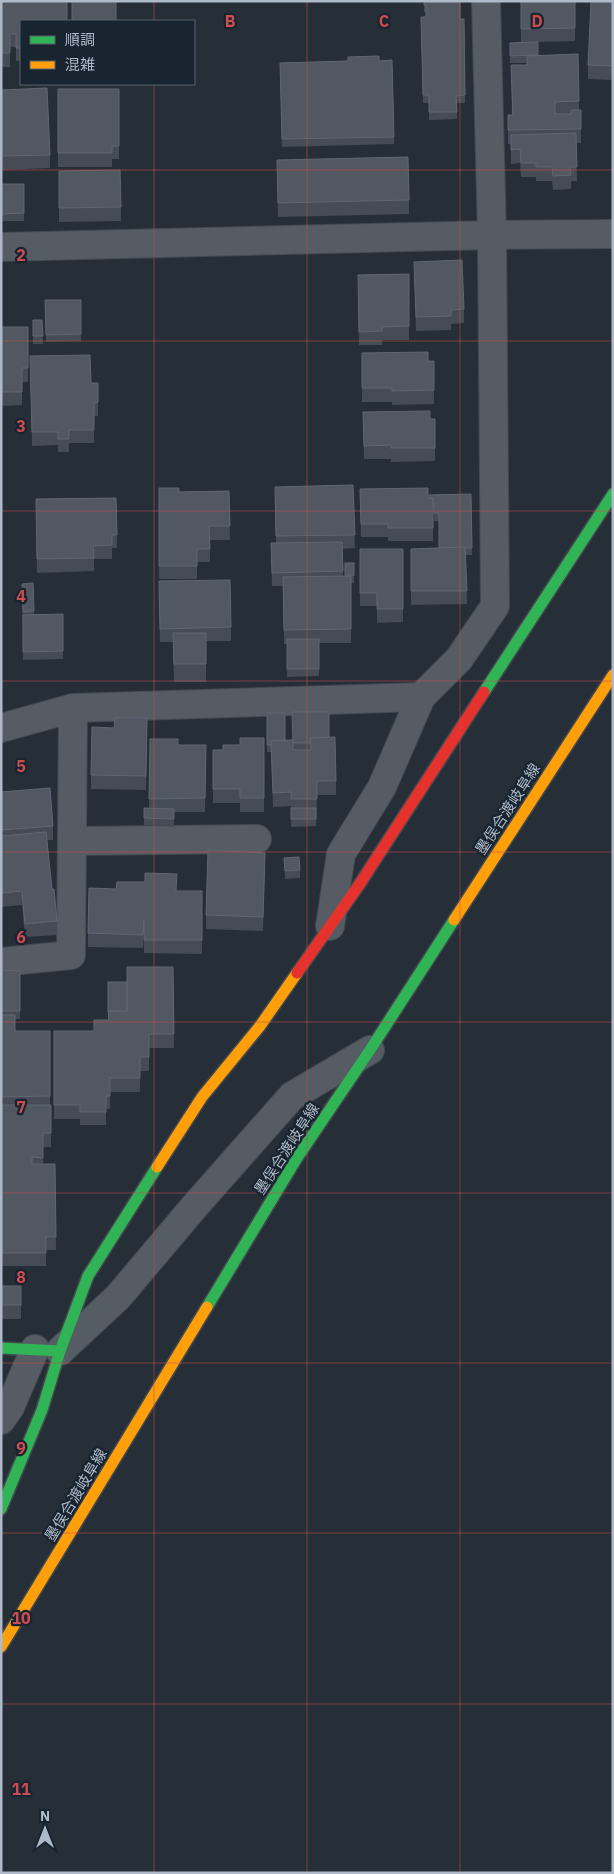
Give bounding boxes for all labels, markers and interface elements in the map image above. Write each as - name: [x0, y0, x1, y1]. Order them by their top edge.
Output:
- text: B: [225, 11, 236, 31]
- text: C: [379, 11, 389, 31]
- text: D: [531, 11, 543, 31]
- legend: [20, 20, 195, 85]
- text: 順調: [65, 30, 95, 49]
- text: 混雑: [65, 55, 95, 74]
- text: 2: [16, 245, 26, 265]
- text: 3: [16, 416, 26, 436]
- text: 4: [16, 586, 26, 606]
- text: 5: [16, 756, 26, 776]
- street label: 墨俣合渡岐阜線: [471, 760, 544, 858]
- text: 6: [16, 927, 26, 947]
- text: 7: [16, 1097, 26, 1117]
- street label: 墨俣合渡岐阜線: [250, 1100, 323, 1198]
- text: 8: [16, 1267, 26, 1287]
- text: 9: [16, 1438, 26, 1458]
- street label: 墨俣合渡岐阜線: [40, 1445, 111, 1545]
- text: 10: [11, 1608, 31, 1628]
- text: 11: [11, 1779, 31, 1799]
- north arrow: [20, 1804, 70, 1854]
- text: N: [40, 1807, 50, 1825]

